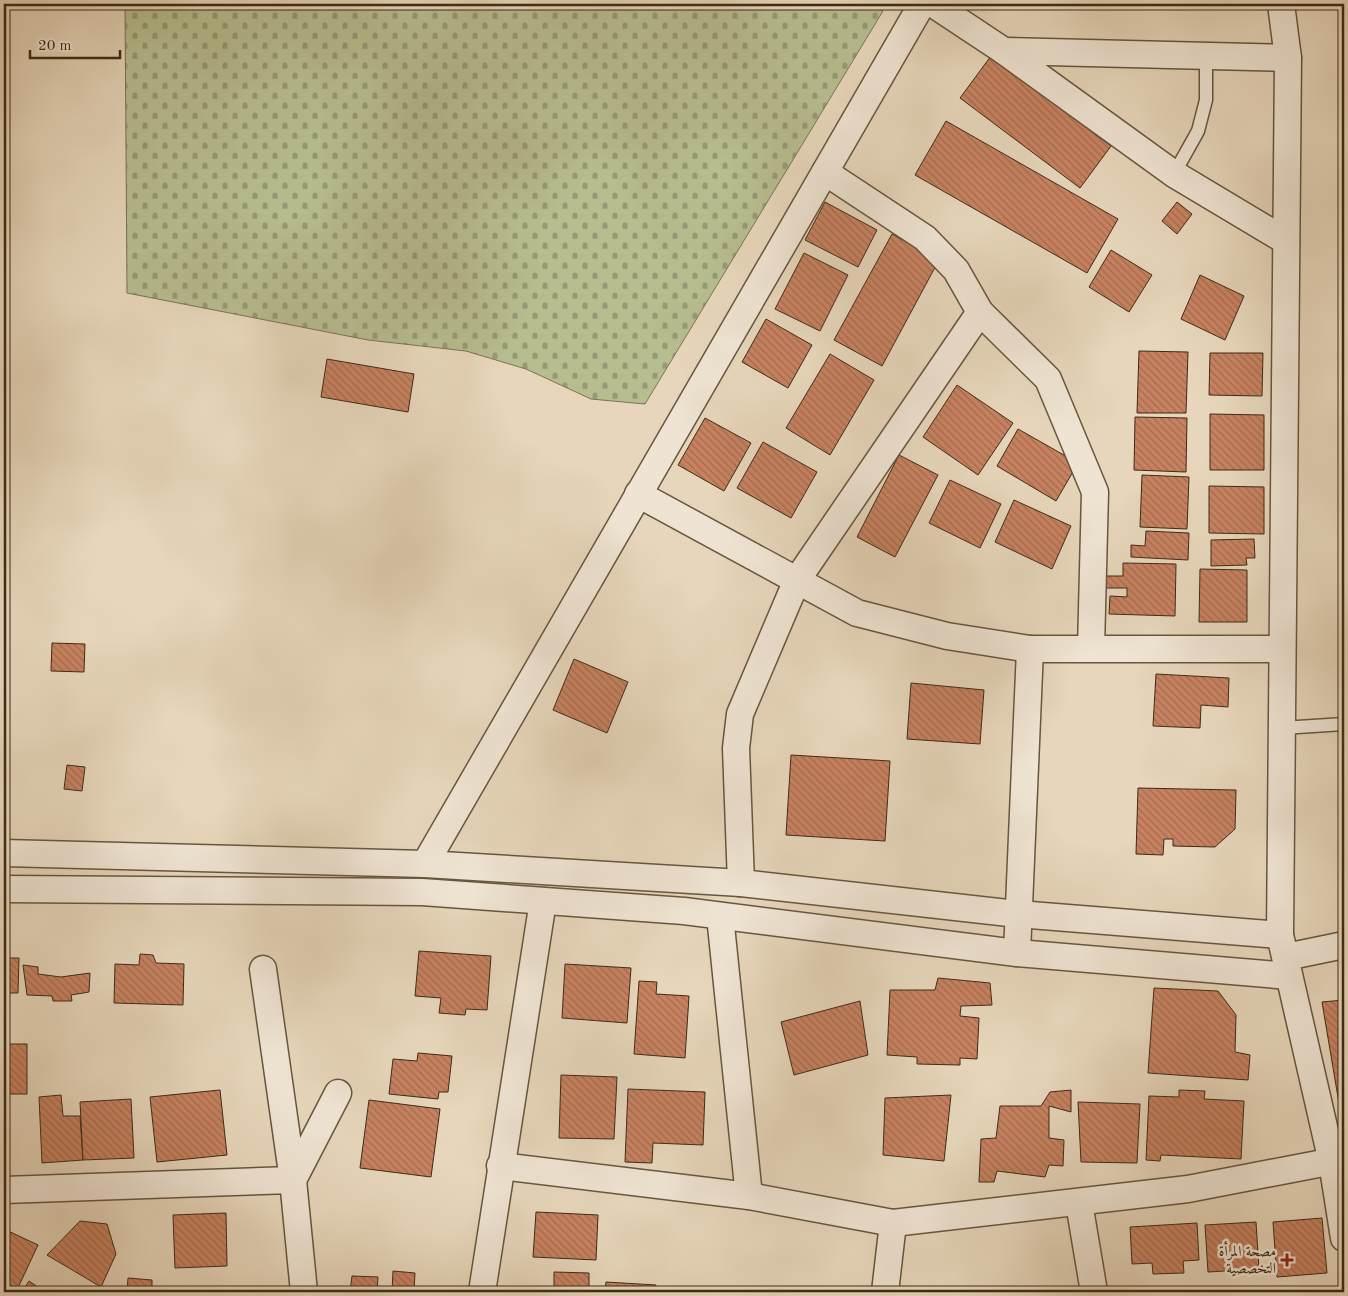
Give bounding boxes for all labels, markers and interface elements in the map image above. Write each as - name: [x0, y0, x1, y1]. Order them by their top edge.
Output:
- scale bar: [30, 28, 120, 60]
- text: 20 m: [38, 39, 72, 54]
- place label: مصحة المرأة التخصصية: [1219, 1240, 1276, 1277]
- marker: مصحة المرأة التخصصية: [1280, 1253, 1294, 1267]

